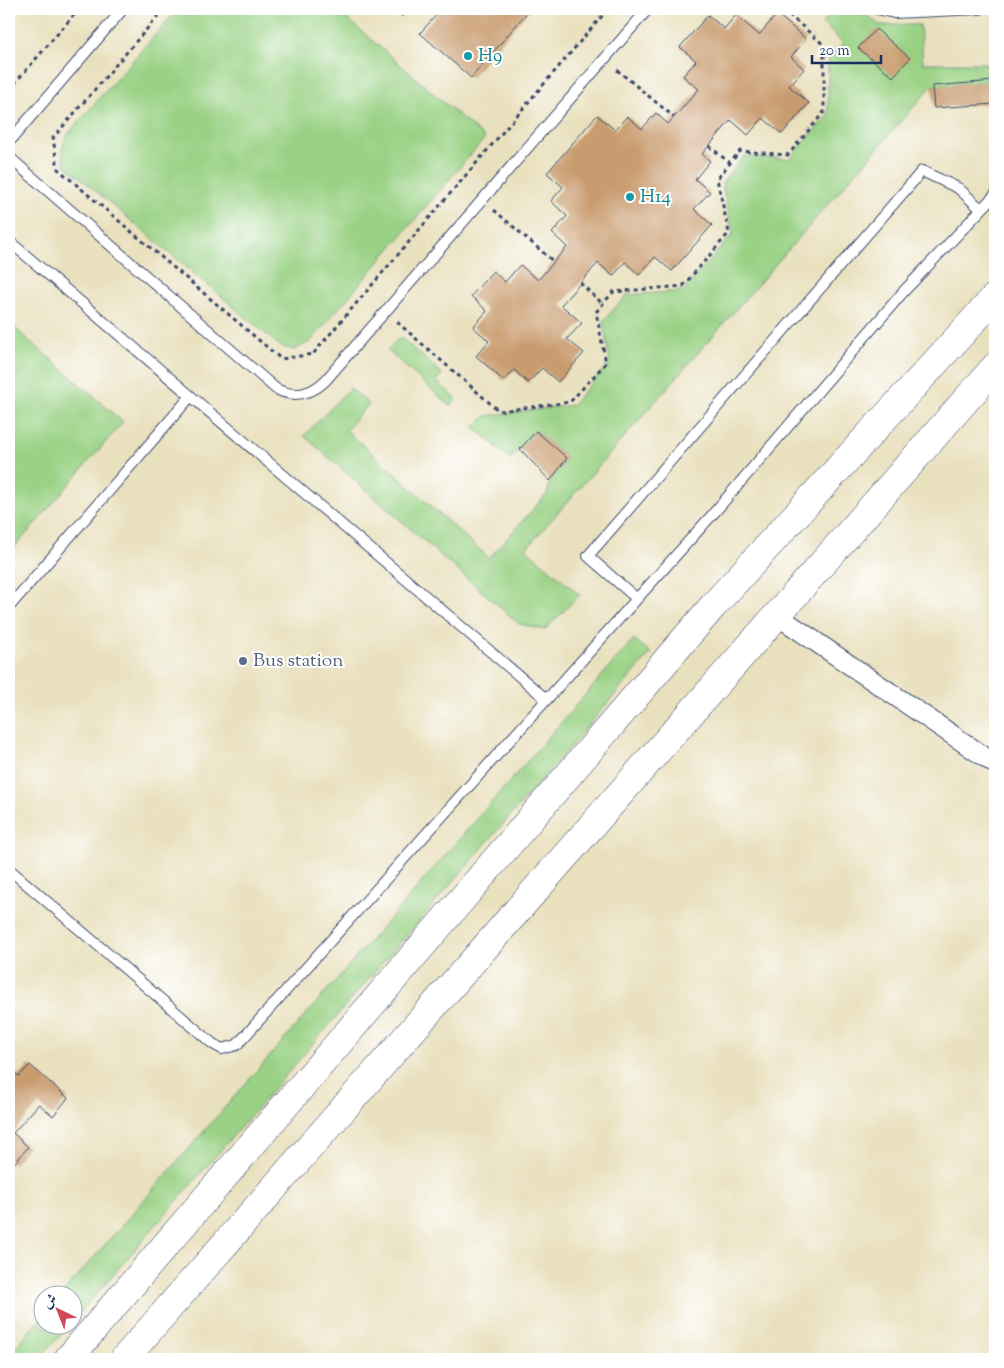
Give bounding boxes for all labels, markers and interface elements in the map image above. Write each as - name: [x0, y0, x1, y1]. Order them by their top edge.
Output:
- scale bar: [812, 32, 880, 64]
- text: 20 m: [819, 41, 850, 62]
- place label: H9: [478, 43, 502, 70]
- marker: H9: [462, 50, 474, 62]
- place label: H14: [640, 184, 671, 211]
- marker: H14: [624, 191, 636, 203]
- place label: Bus station: [253, 648, 343, 675]
- marker: Bus station: [237, 655, 249, 667]
- north arrow: [32, 1286, 82, 1336]
- text: ش: [39, 1290, 62, 1314]

